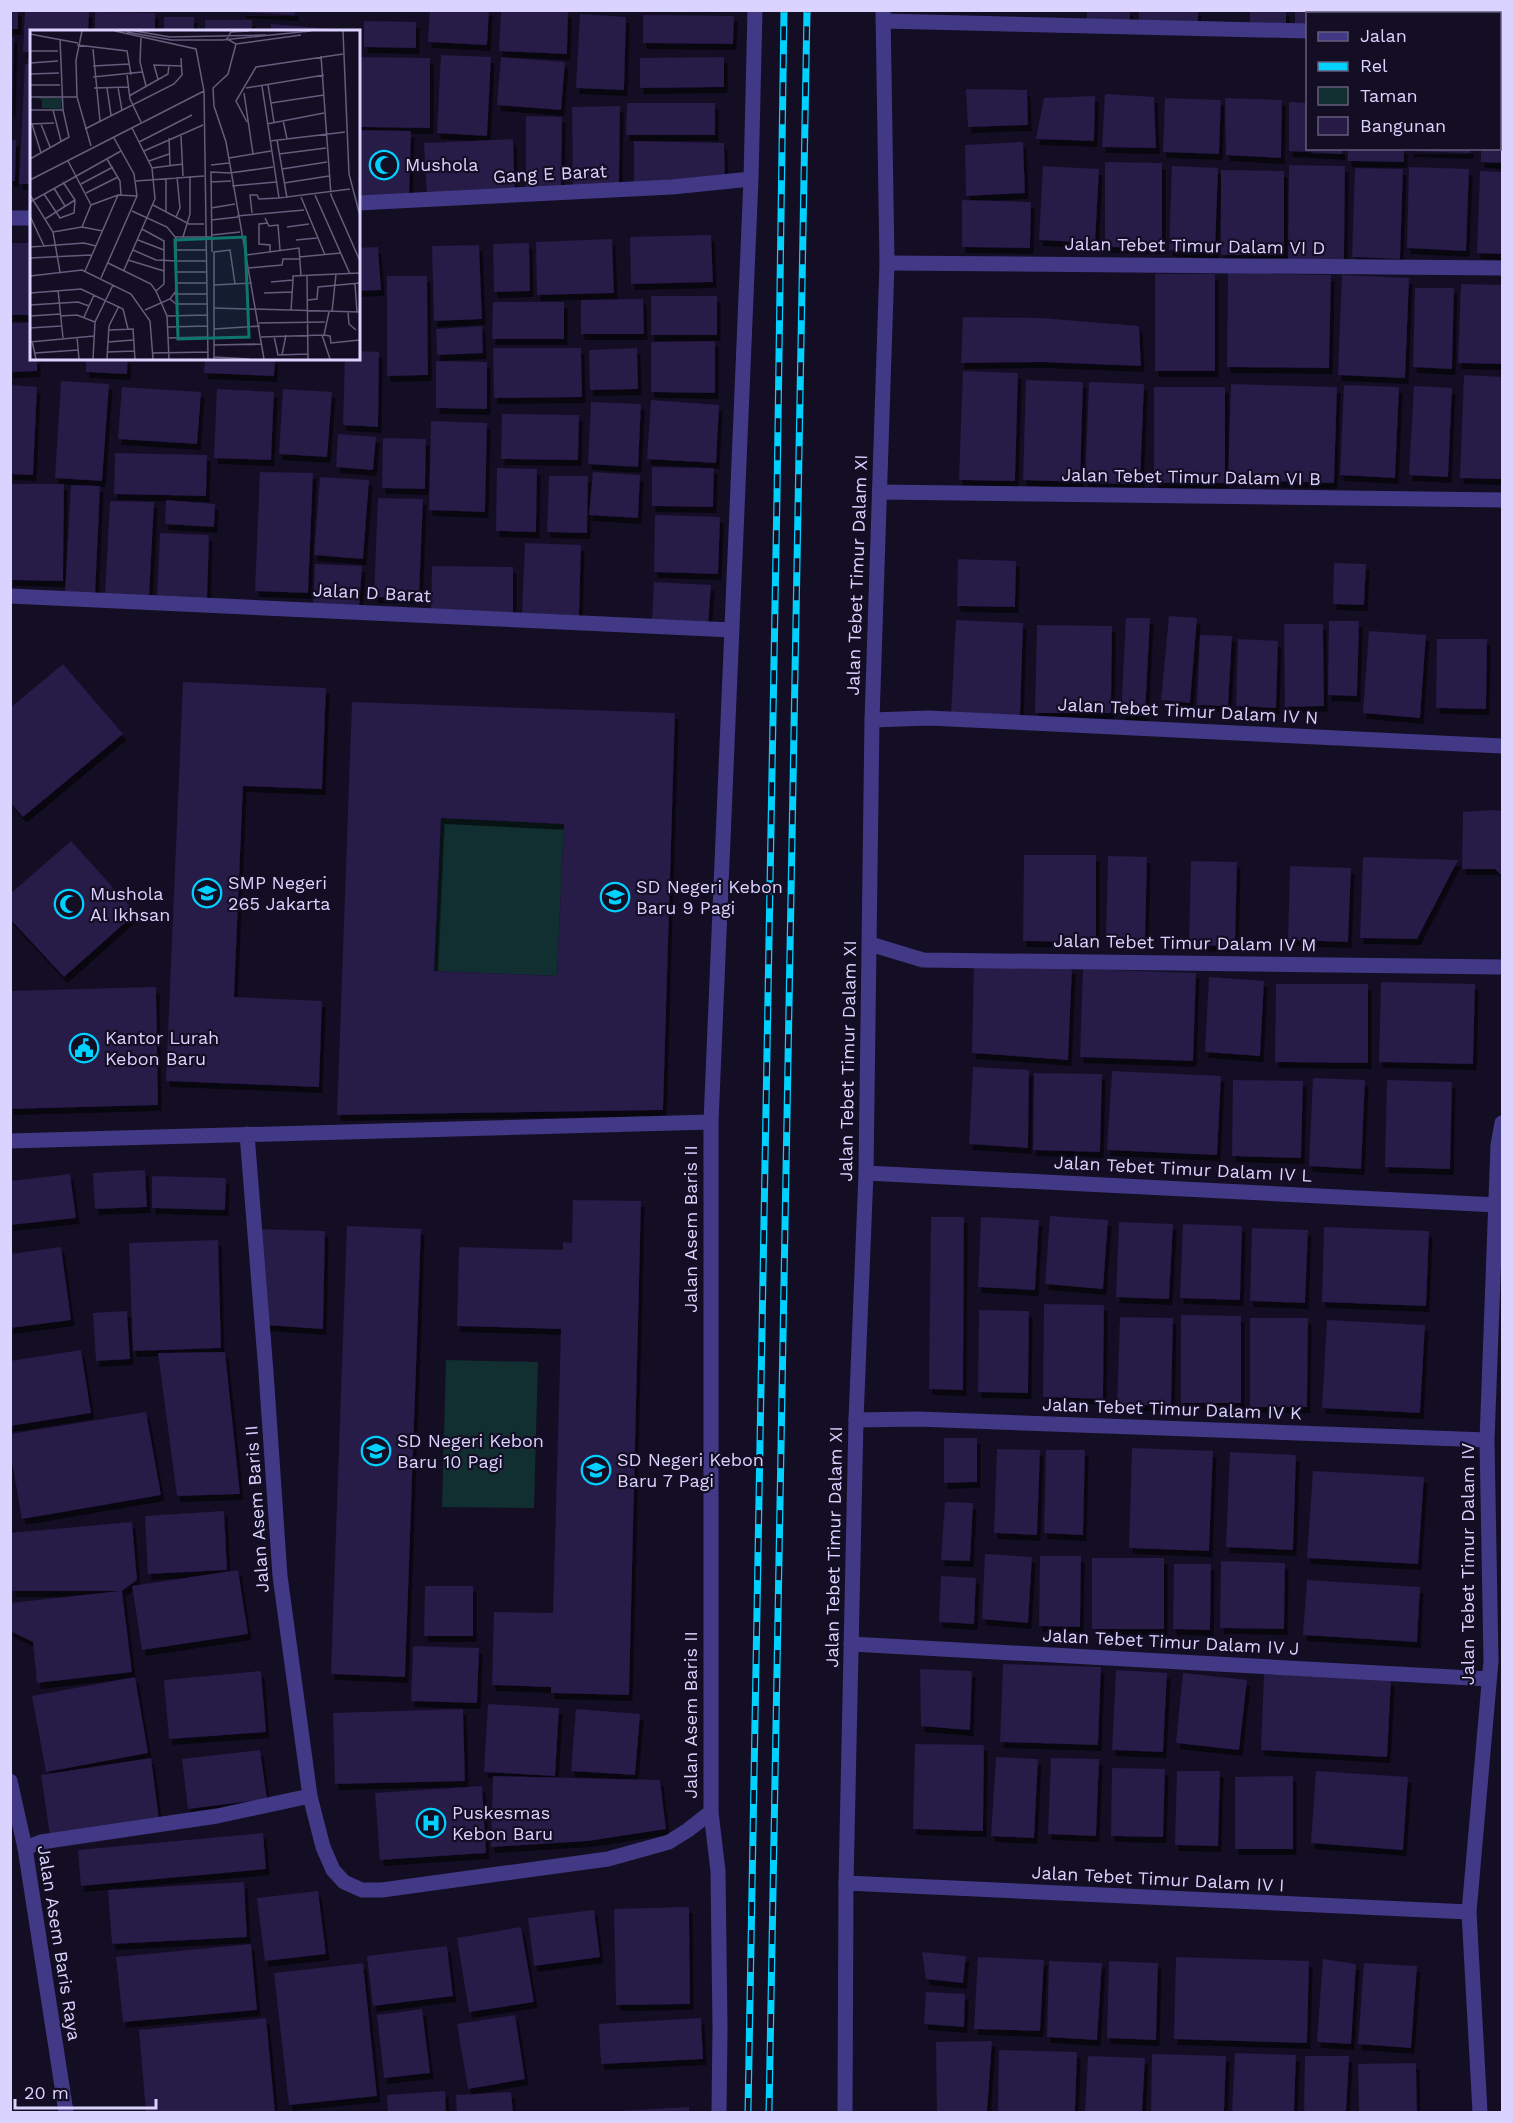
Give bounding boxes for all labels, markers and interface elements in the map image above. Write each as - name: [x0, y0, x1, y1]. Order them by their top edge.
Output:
- legend: [1306, 12, 1501, 150]
- text: Jalan: [1360, 25, 1407, 46]
- inset map: [30, 30, 360, 360]
- text: Rel: [1360, 55, 1388, 76]
- text: Taman: [1360, 85, 1418, 106]
- text: Bangunan: [1360, 115, 1446, 136]
- mosque icon: Mushola: [368, 149, 400, 181]
- place label: Mushola: [405, 154, 478, 175]
- street label: Gang E Barat: [492, 160, 608, 187]
- street label: Jalan Tebet Timur Dalam VI D: [1064, 233, 1326, 258]
- street label: Jalan Tebet Timur Dalam XI: [842, 454, 871, 696]
- street label: Jalan Tebet Timur Dalam VI B: [1061, 464, 1321, 489]
- street label: Jalan D Barat: [312, 579, 432, 606]
- street label: Jalan Tebet Timur Dalam IV N: [1057, 693, 1319, 728]
- place label: SMP Negeri 265 Jakarta: [228, 872, 330, 914]
- place label: SD Negeri Kebon Baru 9 Pagi: [636, 876, 783, 918]
- school or university icon: SMP Negeri 265 Jakarta: [191, 877, 223, 909]
- school or university icon: SD Negeri Kebon Baru 9 Pagi: [599, 881, 631, 913]
- place label: Mushola Al Ikhsan: [90, 883, 170, 925]
- mosque icon: Mushola Al Ikhsan: [53, 888, 85, 920]
- street label: Jalan Tebet Timur Dalam IV M: [1053, 930, 1317, 955]
- street label: Jalan Tebet Timur Dalam XI: [835, 940, 860, 1182]
- place label: Kantor Lurah Kebon Baru: [105, 1027, 219, 1069]
- public building icon: Kantor Lurah Kebon Baru: [68, 1032, 100, 1064]
- street label: Jalan Asem Baris II: [680, 1145, 701, 1313]
- street label: Jalan Tebet Timur Dalam IV L: [1053, 1151, 1313, 1186]
- street label: Jalan Tebet Timur Dalam IV K: [1042, 1393, 1302, 1424]
- street label: Jalan Asem Baris II: [240, 1425, 273, 1593]
- street label: Jalan Tebet Timur Dalam XI: [821, 1426, 846, 1668]
- place label: SD Negeri Kebon Baru 10 Pagi: [397, 1430, 544, 1472]
- school or university icon: SD Negeri Kebon Baru 10 Pagi: [360, 1435, 392, 1467]
- street label: Jalan Tebet Timur Dalam IV: [1457, 1443, 1478, 1685]
- place label: SD Negeri Kebon Baru 7 Pagi: [617, 1449, 764, 1491]
- school or university icon: SD Negeri Kebon Baru 7 Pagi: [580, 1454, 612, 1486]
- street label: Jalan Tebet Timur Dalam IV J: [1042, 1624, 1300, 1659]
- street label: Jalan Asem Baris II: [680, 1631, 701, 1799]
- place label: Puskesmas Kebon Baru: [452, 1802, 553, 1844]
- hospital icon: Puskesmas Kebon Baru: [415, 1807, 447, 1839]
- street label: Jalan Asem Baris Raya: [34, 1844, 85, 2042]
- street label: Jalan Tebet Timur Dalam IV I: [1031, 1861, 1285, 1896]
- scale bar: [15, 2072, 156, 2110]
- text: 20 m: [24, 2082, 69, 2103]

